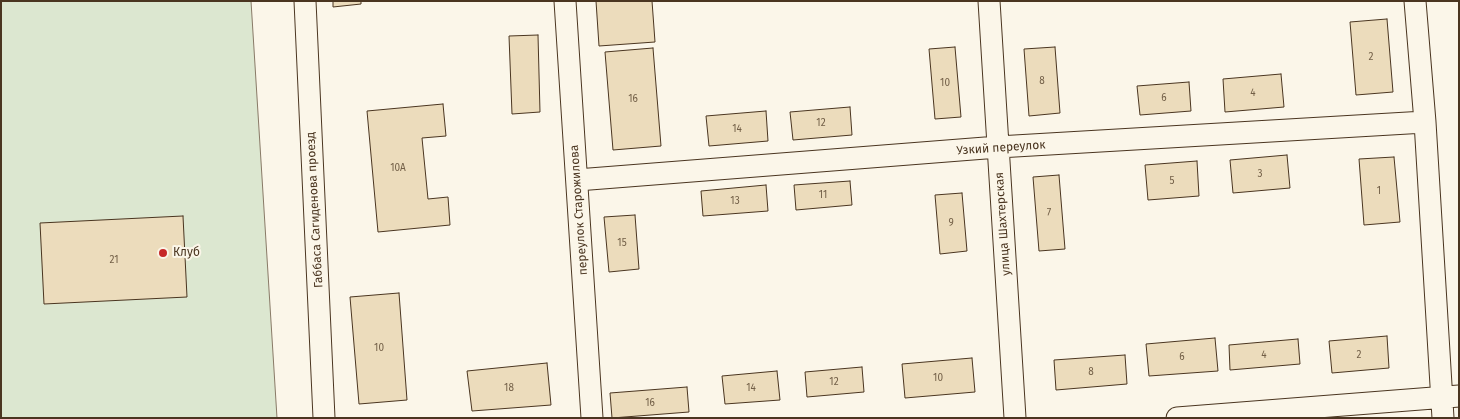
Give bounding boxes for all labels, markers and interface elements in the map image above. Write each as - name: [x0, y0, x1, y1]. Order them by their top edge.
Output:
- house number: 2: [1369, 51, 1373, 63]
- house number: 8: [1039, 75, 1045, 87]
- house number: 10: [940, 77, 950, 89]
- house number: 4: [1250, 87, 1256, 99]
- house number: 6: [1161, 92, 1167, 104]
- house number: 16: [628, 93, 638, 105]
- house number: 12: [816, 117, 826, 129]
- house number: 14: [732, 123, 742, 135]
- street label: Габбаса Сагиденова проезд: [304, 132, 326, 288]
- street label: Узкий переулок: [956, 138, 1046, 158]
- street label: переулок Старожилова: [567, 144, 591, 276]
- house number: 10А: [390, 162, 406, 174]
- house number: 3: [1258, 168, 1262, 180]
- street label: улица Шахтерская: [992, 172, 1014, 276]
- house number: 5: [1169, 175, 1175, 187]
- house number: 1: [1377, 185, 1381, 197]
- house number: 11: [819, 189, 827, 201]
- house number: 13: [730, 195, 740, 207]
- house number: 7: [1047, 207, 1051, 219]
- house number: 9: [948, 217, 954, 229]
- house number: 15: [617, 237, 627, 249]
- place label: Клуб: [173, 246, 200, 260]
- marker: Клуб: [157, 247, 169, 259]
- house number: 21: [109, 254, 119, 266]
- house number: 10: [374, 342, 384, 354]
- house number: 4: [1261, 349, 1267, 361]
- house number: 2: [1357, 349, 1361, 361]
- house number: 6: [1179, 351, 1185, 363]
- house number: 8: [1088, 366, 1094, 378]
- house number: 10: [933, 372, 943, 384]
- house number: 12: [829, 376, 839, 388]
- house number: 18: [504, 382, 514, 394]
- house number: 14: [746, 382, 756, 394]
- house number: 16: [645, 397, 655, 409]

